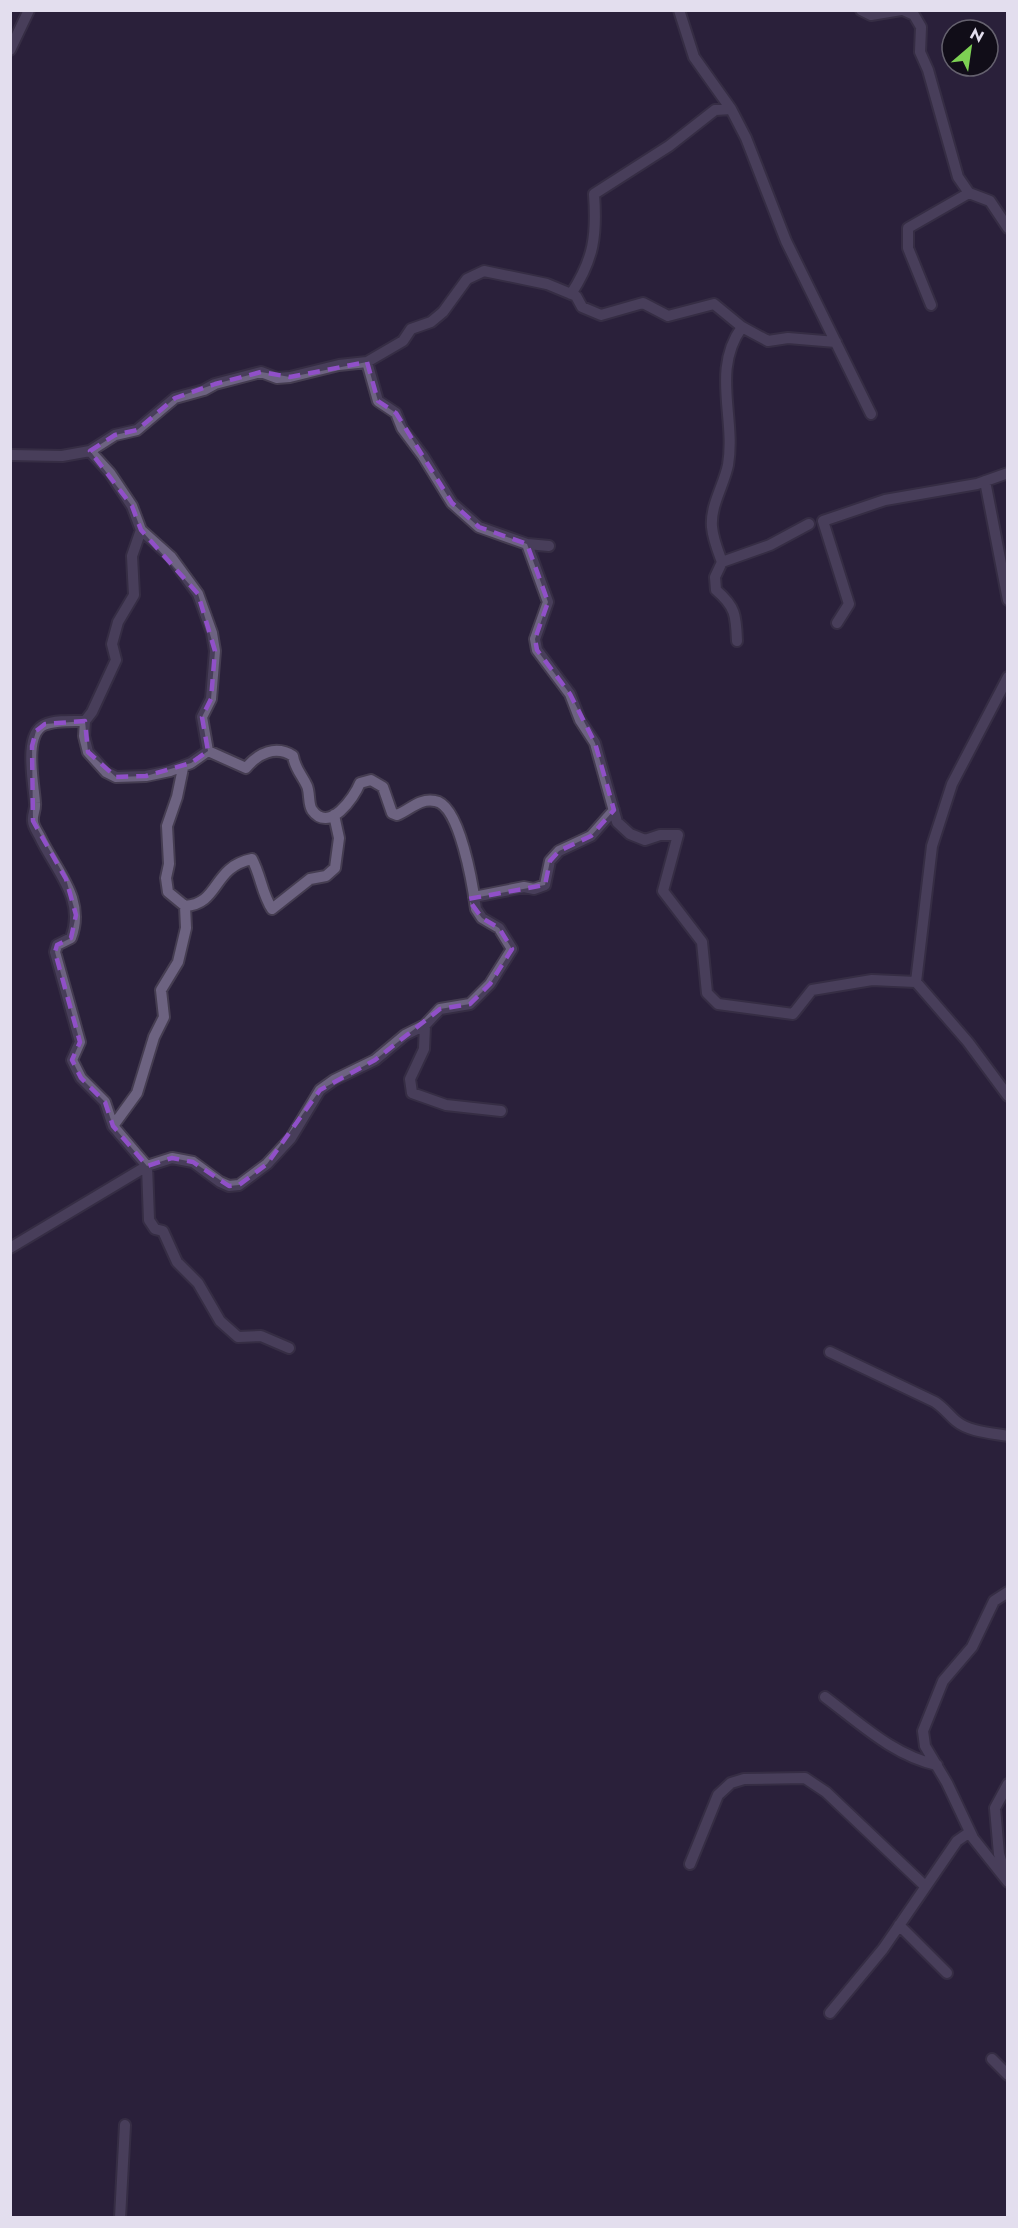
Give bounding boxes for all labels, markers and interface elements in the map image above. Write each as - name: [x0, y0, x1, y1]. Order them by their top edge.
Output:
- north arrow: [940, 18, 1000, 78]
- text: N: [966, 22, 988, 48]

